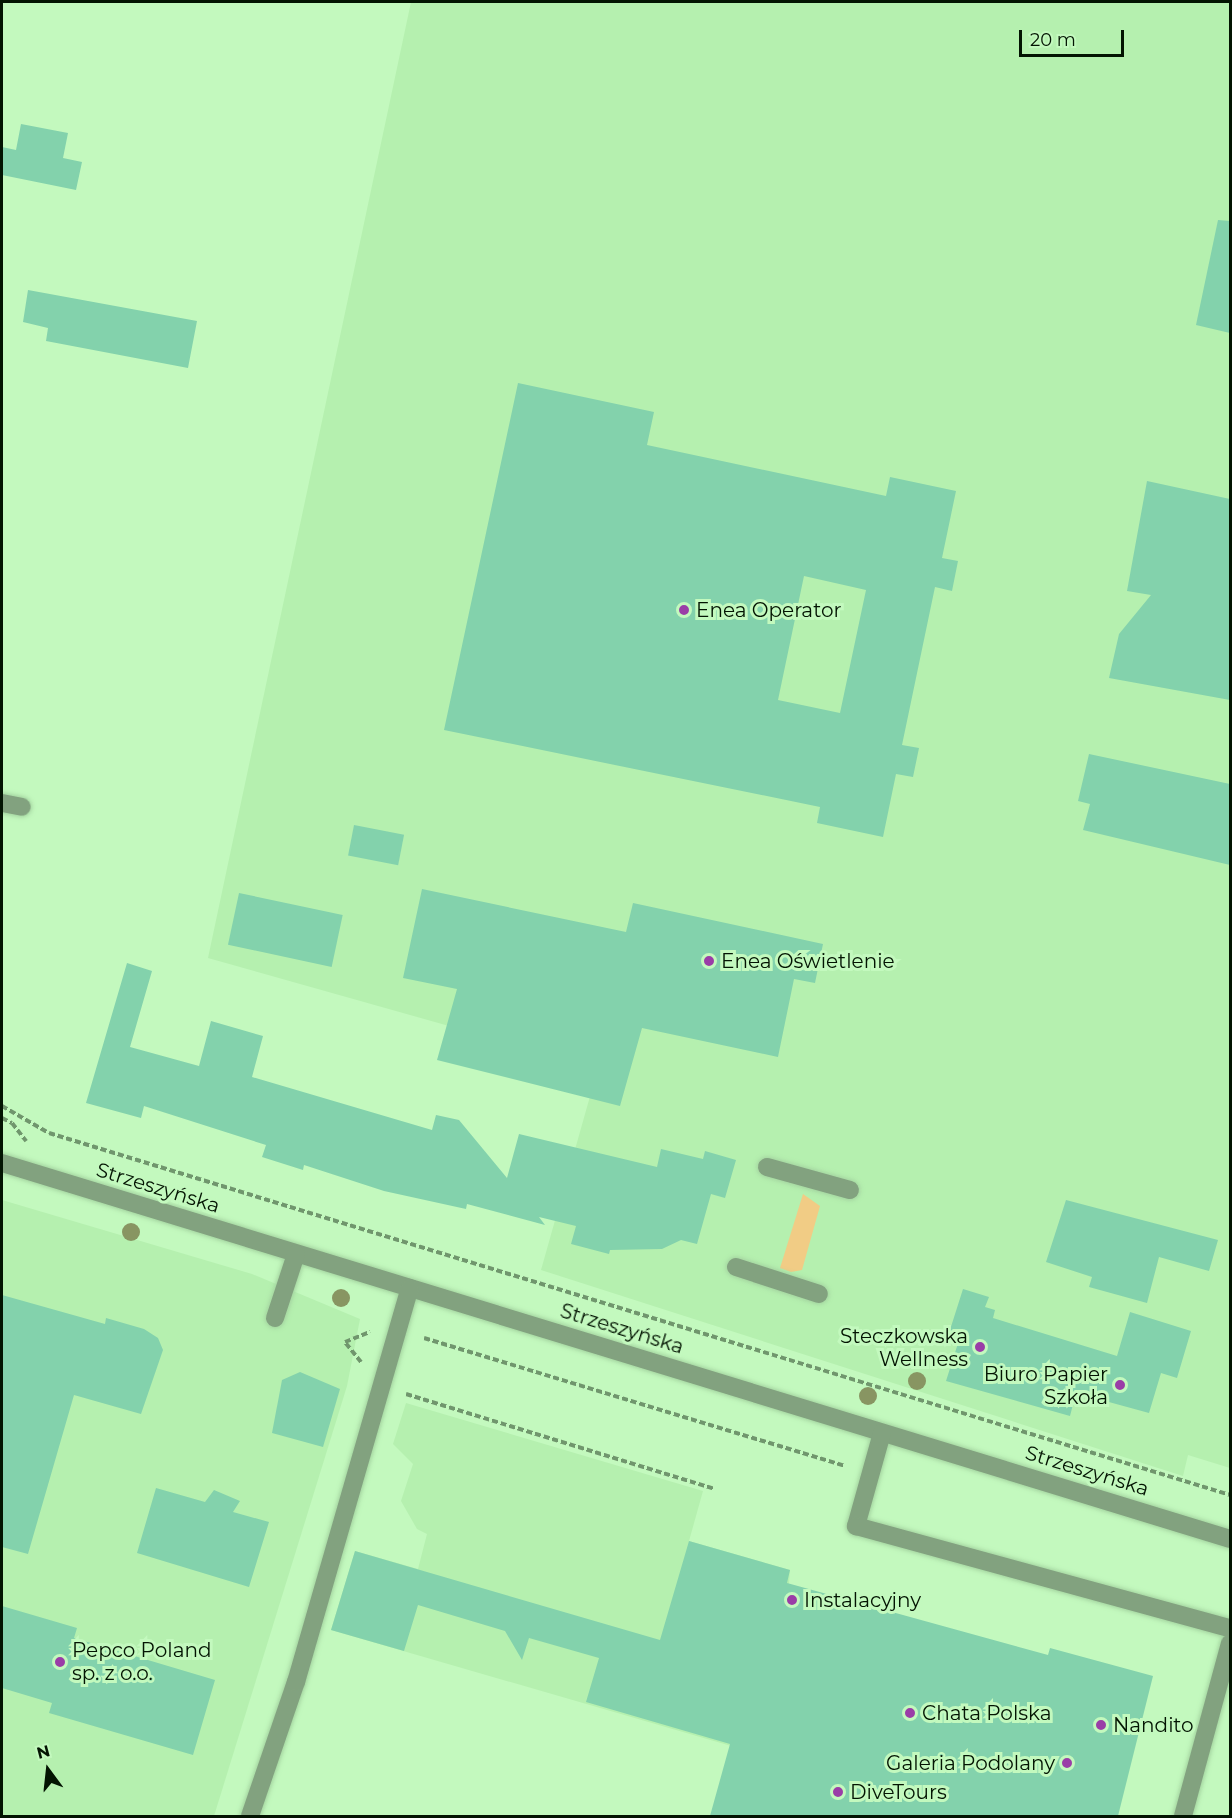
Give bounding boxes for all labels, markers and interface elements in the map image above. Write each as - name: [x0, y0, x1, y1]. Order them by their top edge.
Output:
- scale bar: [1022, 18, 1127, 56]
- text: 20 m: [1030, 29, 1076, 51]
- place label: Enea Operator: [696, 598, 841, 622]
- marker: Enea Operator: [677, 603, 691, 617]
- place label: Enea Oświetlenie: [721, 949, 895, 973]
- marker: Enea Oświetlenie: [702, 954, 716, 968]
- street label: Strzeszyńska: [93, 1158, 223, 1218]
- street label: Strzeszyńska: [557, 1299, 687, 1359]
- place label: Steczkowska Wellness: [840, 1324, 968, 1371]
- marker: Steczkowska Wellness: [973, 1340, 987, 1354]
- place label: Biuro Papier Szkoła: [984, 1362, 1108, 1409]
- marker: Biuro Papier Szkoła: [1113, 1378, 1127, 1392]
- street label: Strzeszyńska: [1022, 1441, 1152, 1501]
- place label: Instalacyjny: [804, 1588, 921, 1612]
- marker: Instalacyjny: [785, 1593, 799, 1607]
- place label: Pepco Poland sp. z o.o.: [72, 1638, 212, 1685]
- marker: Pepco Poland sp. z o.o.: [53, 1655, 67, 1669]
- place label: Chata Polska: [922, 1701, 1052, 1725]
- marker: Chata Polska: [903, 1706, 917, 1720]
- place label: Nandito: [1113, 1713, 1194, 1737]
- marker: Nandito: [1094, 1718, 1108, 1732]
- north arrow: [18, 1740, 78, 1800]
- text: N: [35, 1741, 52, 1763]
- place label: Galeria Podolany: [886, 1751, 1055, 1775]
- marker: Galeria Podolany: [1060, 1756, 1074, 1770]
- place label: DiveTours: [850, 1780, 947, 1804]
- marker: DiveTours: [831, 1785, 845, 1799]

